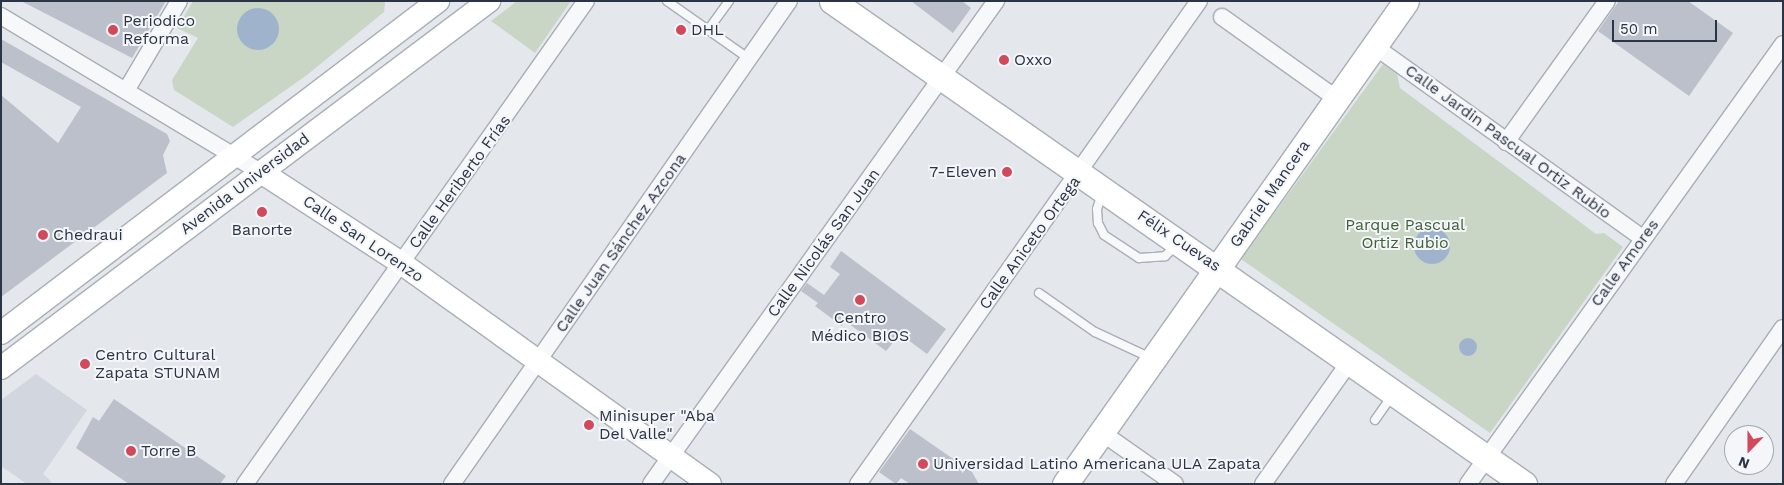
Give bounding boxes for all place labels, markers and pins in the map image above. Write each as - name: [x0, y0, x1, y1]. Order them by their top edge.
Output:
- place label: Periodico Reforma: [123, 11, 195, 49]
- place label: DHL: [691, 20, 724, 40]
- marker: Periodico Reforma: [107, 24, 119, 36]
- marker: DHL: [675, 24, 687, 36]
- place label: Oxxo: [1014, 50, 1052, 70]
- marker: Oxxo: [998, 54, 1010, 66]
- place label: 7-Eleven: [929, 162, 997, 182]
- marker: 7-Eleven: [1001, 166, 1013, 178]
- marker: Banorte: [256, 206, 268, 218]
- place label: Banorte: [232, 220, 292, 240]
- place label: Chedraui: [53, 225, 123, 245]
- marker: Chedraui: [37, 229, 49, 241]
- marker: Centro Médico BIOS: [854, 294, 866, 306]
- place label: Centro Médico BIOS: [811, 308, 909, 346]
- place label: Centro Cultural Zapata STUNAM: [95, 345, 221, 383]
- marker: Centro Cultural Zapata STUNAM: [79, 358, 91, 370]
- place label: Minisuper "Aba Del Valle": [599, 406, 715, 444]
- marker: Minisuper "Aba Del Valle": [583, 419, 595, 431]
- place label: Torre B: [141, 441, 196, 461]
- marker: Torre B: [125, 445, 137, 457]
- place label: Universidad Latino Americana ULA Zapata: [933, 454, 1262, 474]
- marker: Universidad Latino Americana ULA Zapata: [917, 458, 929, 470]

